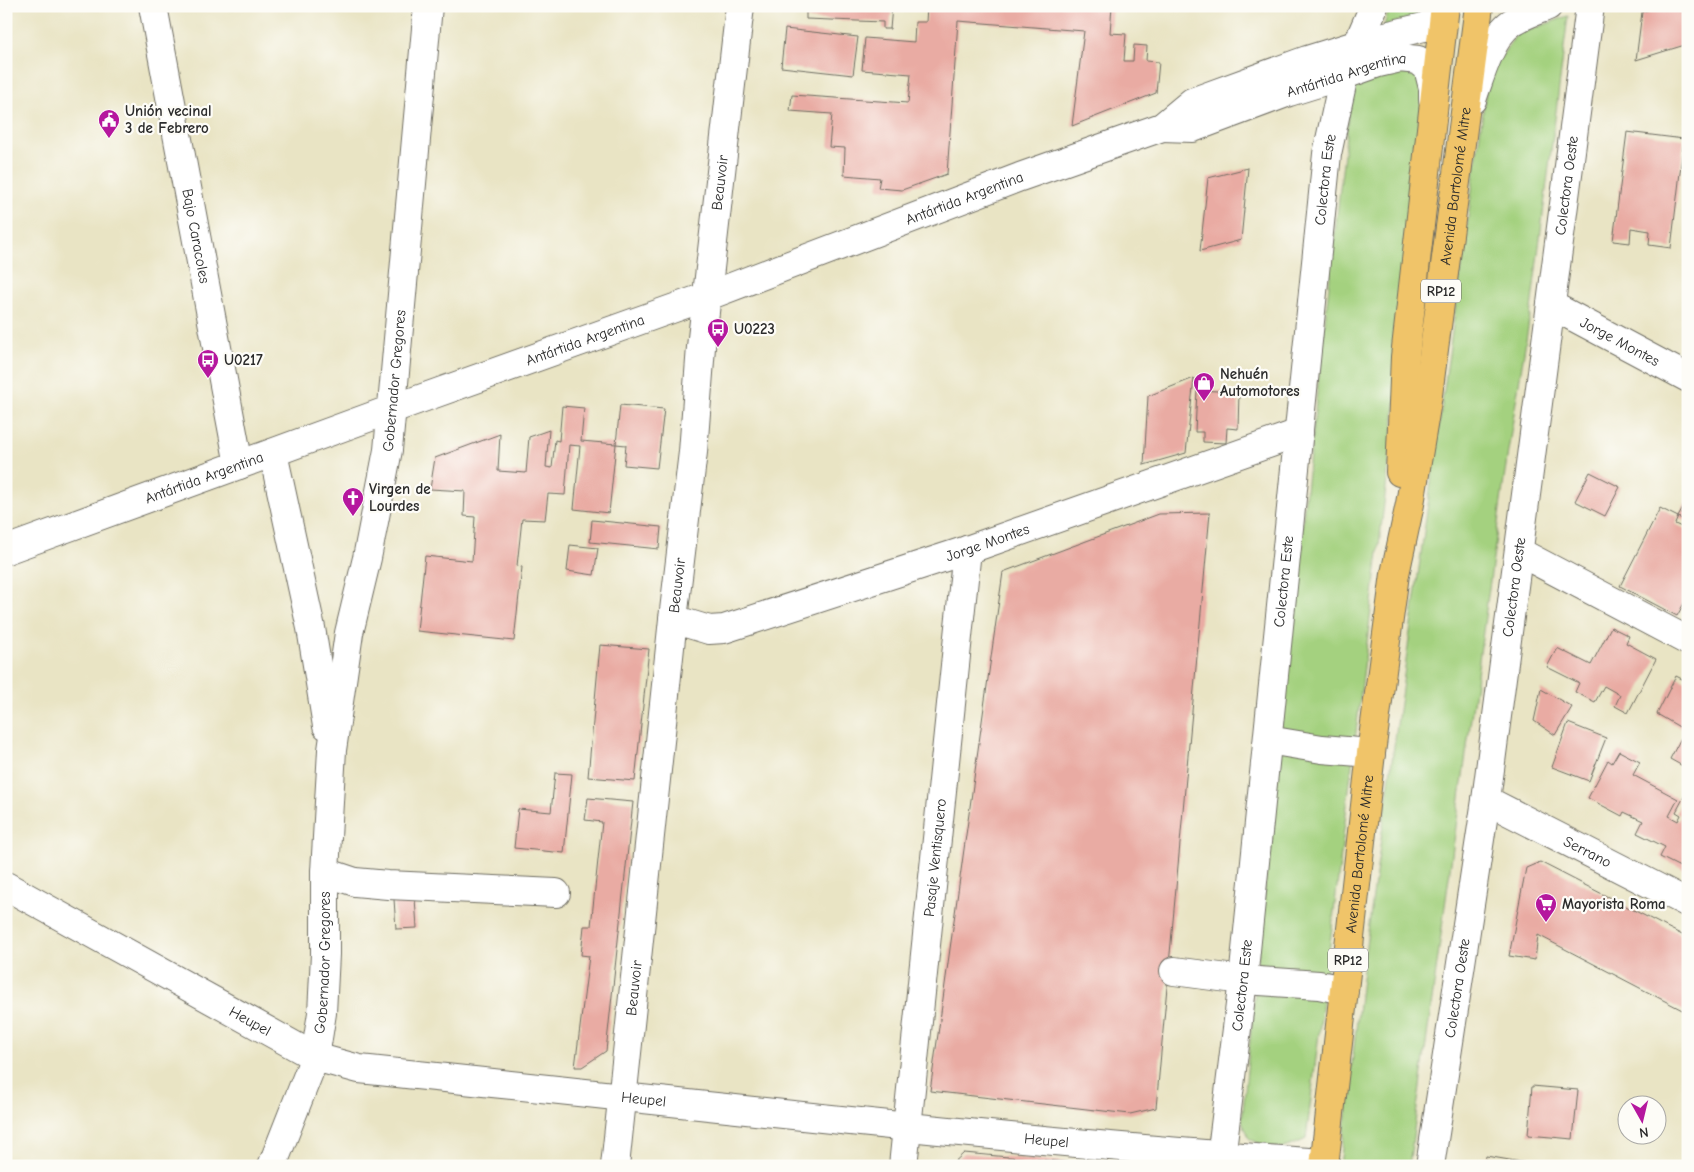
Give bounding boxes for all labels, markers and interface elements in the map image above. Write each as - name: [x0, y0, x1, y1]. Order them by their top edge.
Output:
- street label: Antártida Argentina: [1285, 49, 1408, 101]
- place label: Unión vecinal 3 de Febrero: [125, 102, 212, 137]
- street label: Avenida Bartolomé Mitre: [1436, 106, 1475, 266]
- public building icon: Unión vecinal 3 de Febrero: [97, 108, 121, 139]
- street label: Colectora Este: [1311, 132, 1340, 226]
- street label: Colectora Oeste: [1551, 134, 1582, 236]
- street label: Beauvoir: [708, 154, 732, 211]
- street label: Antártida Argentina: [903, 168, 1026, 229]
- street label: Bajo Caracoles: [178, 187, 214, 285]
- road number: RP12: [1421, 280, 1461, 302]
- street label: Gobernador Gregores: [379, 309, 410, 452]
- street label: Antártida Argentina: [523, 310, 647, 369]
- street label: Jorge Montes: [1577, 313, 1663, 370]
- bus stop icon: U0223: [706, 317, 730, 348]
- place label: U0223: [734, 320, 775, 338]
- bus stop icon: U0217: [196, 348, 220, 379]
- place label: U0217: [224, 351, 263, 369]
- place label: Nehuén Automotores: [1220, 365, 1300, 400]
- shop icon: Nehuén Automotores: [1192, 371, 1216, 402]
- street label: Antártida Argentina: [143, 448, 266, 507]
- place label: Virgen de Lourdes: [369, 480, 431, 515]
- church icon: Virgen de Lourdes: [341, 486, 365, 517]
- street label: Jorge Montes: [943, 520, 1032, 565]
- street label: Colectora Este: [1270, 534, 1297, 628]
- street label: Colectora Oeste: [1498, 536, 1529, 638]
- street label: Beauvoir: [665, 557, 689, 614]
- street label: Avenida Bartolomé Mitre: [1342, 773, 1377, 934]
- street label: Pasaje Ventisquero: [920, 797, 950, 918]
- street label: Serrano: [1561, 832, 1615, 872]
- street label: Gobernador Gregores: [310, 892, 334, 1035]
- supermarket icon: Mayorista Roma: [1534, 892, 1558, 923]
- place label: Mayorista Roma: [1562, 895, 1666, 913]
- street label: Colectora Oeste: [1441, 937, 1474, 1039]
- street label: Colectora Este: [1228, 938, 1256, 1032]
- road number: RP12: [1328, 948, 1368, 972]
- street label: Beauvoir: [622, 959, 646, 1017]
- street label: Heupel: [226, 1002, 274, 1040]
- street label: Heupel: [620, 1088, 667, 1111]
- north arrow: [1616, 1094, 1666, 1144]
- text: N: [1638, 1123, 1649, 1141]
- street label: Heupel: [1023, 1129, 1070, 1151]

